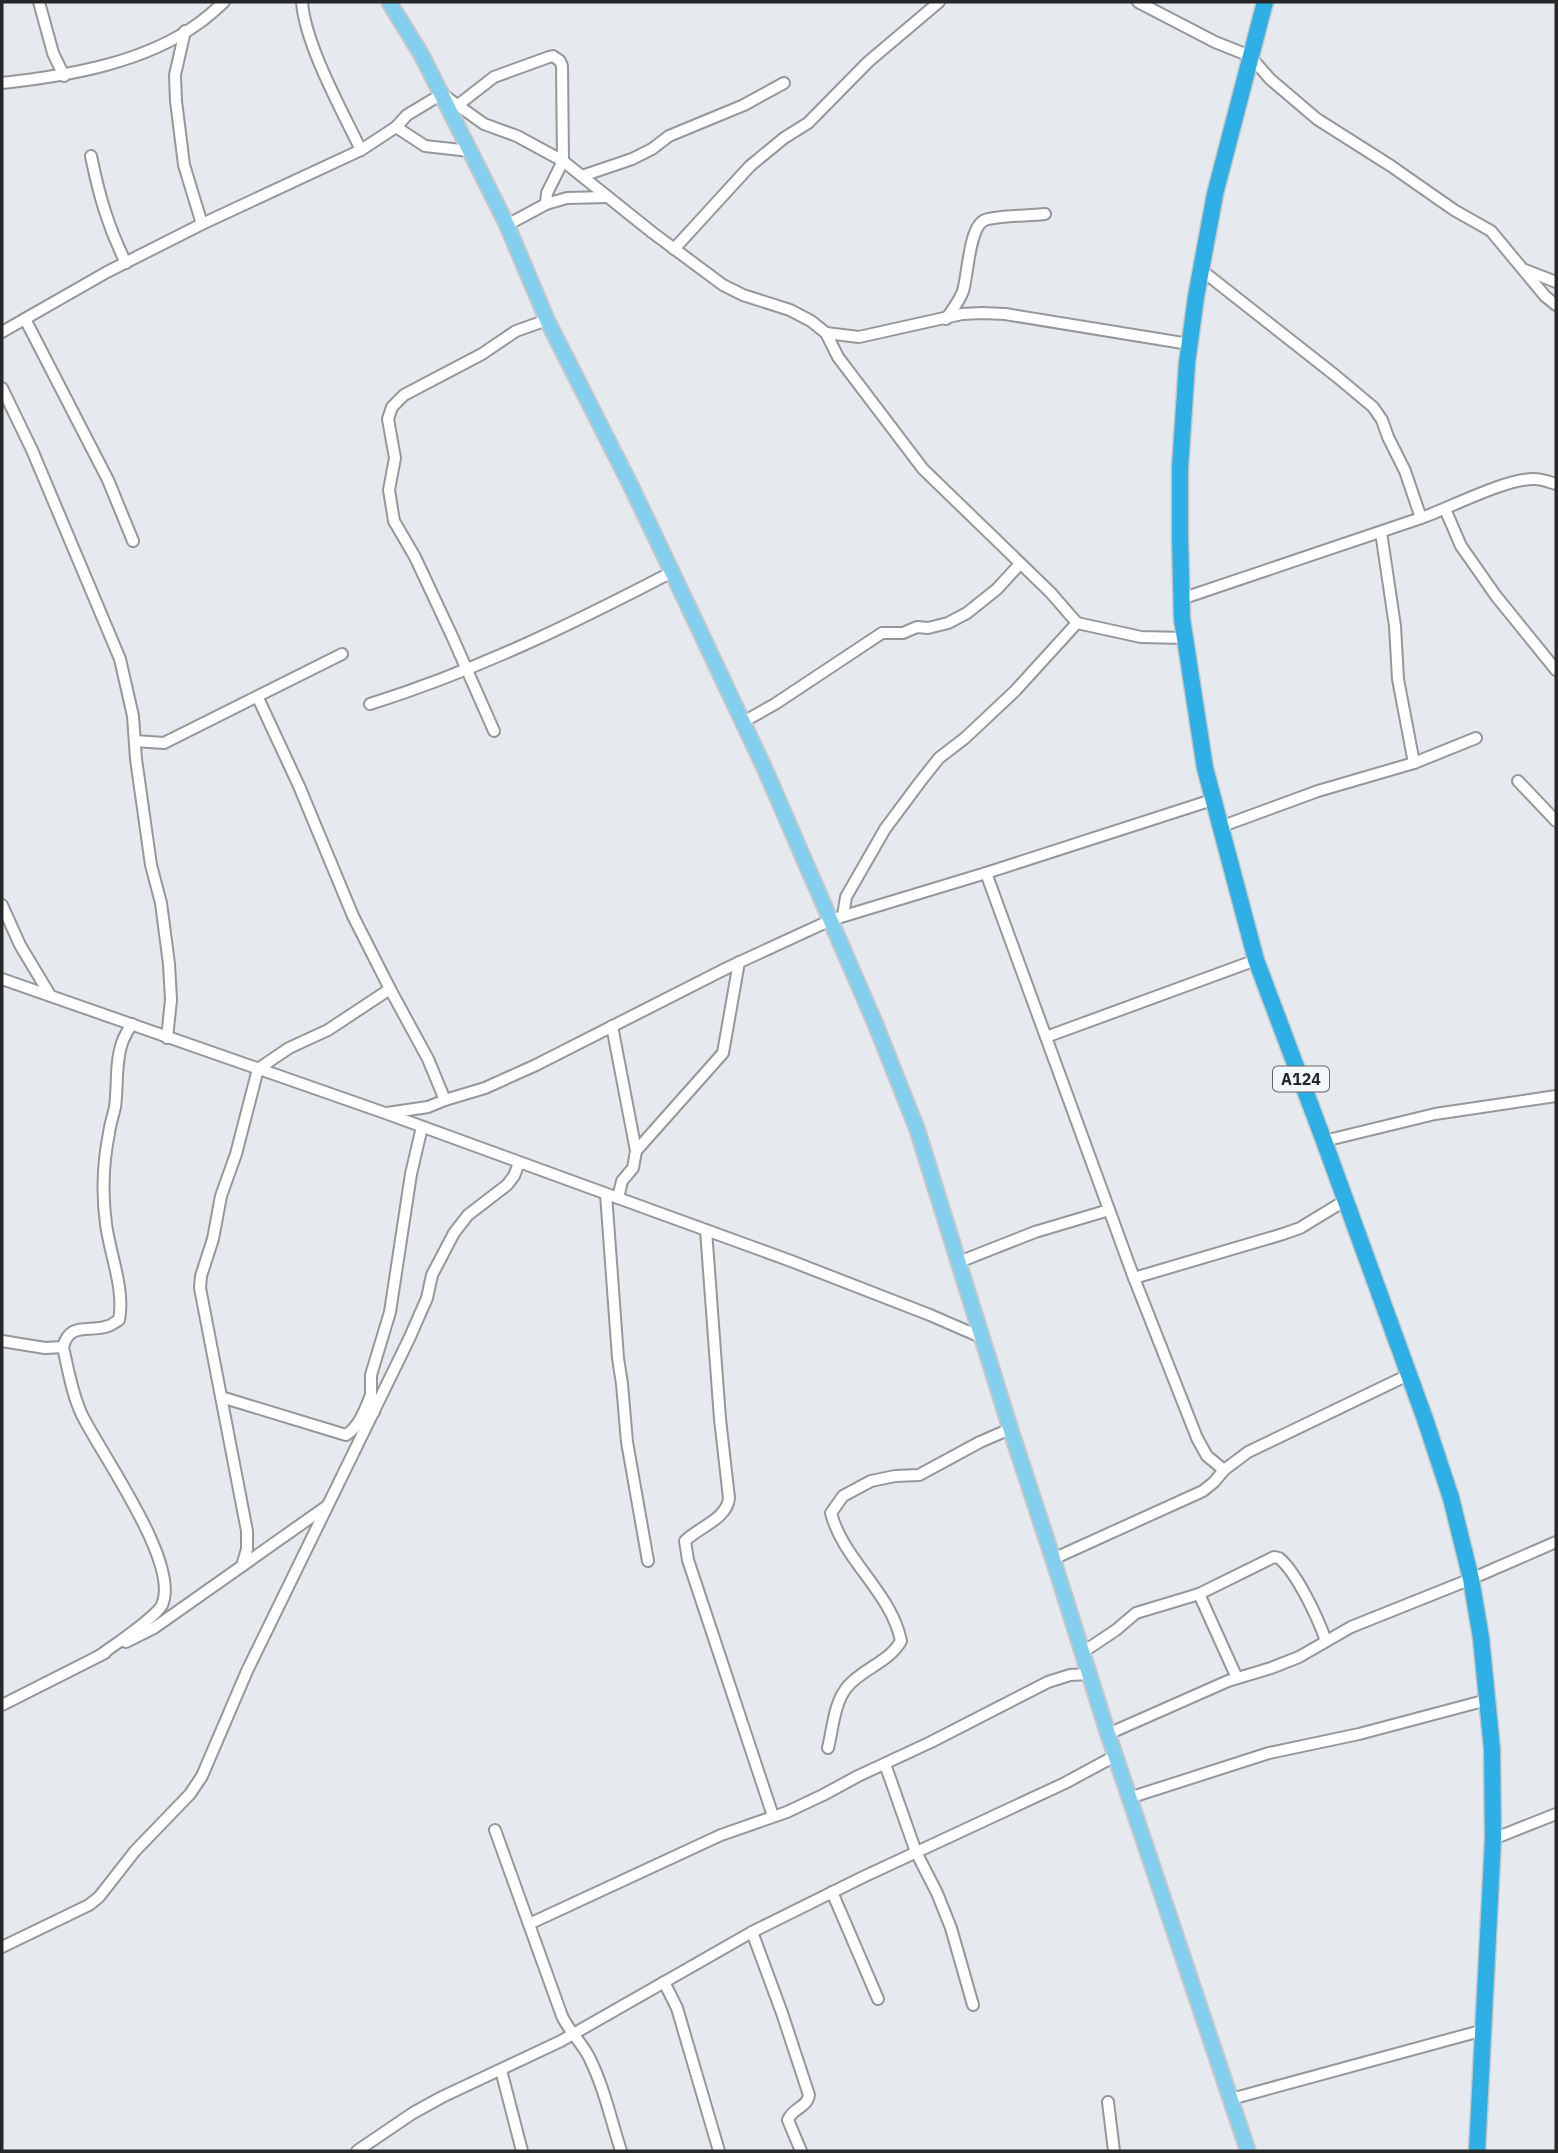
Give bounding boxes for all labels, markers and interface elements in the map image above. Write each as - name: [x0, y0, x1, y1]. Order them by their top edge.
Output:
- road number: A124: [1273, 1066, 1329, 1092]

